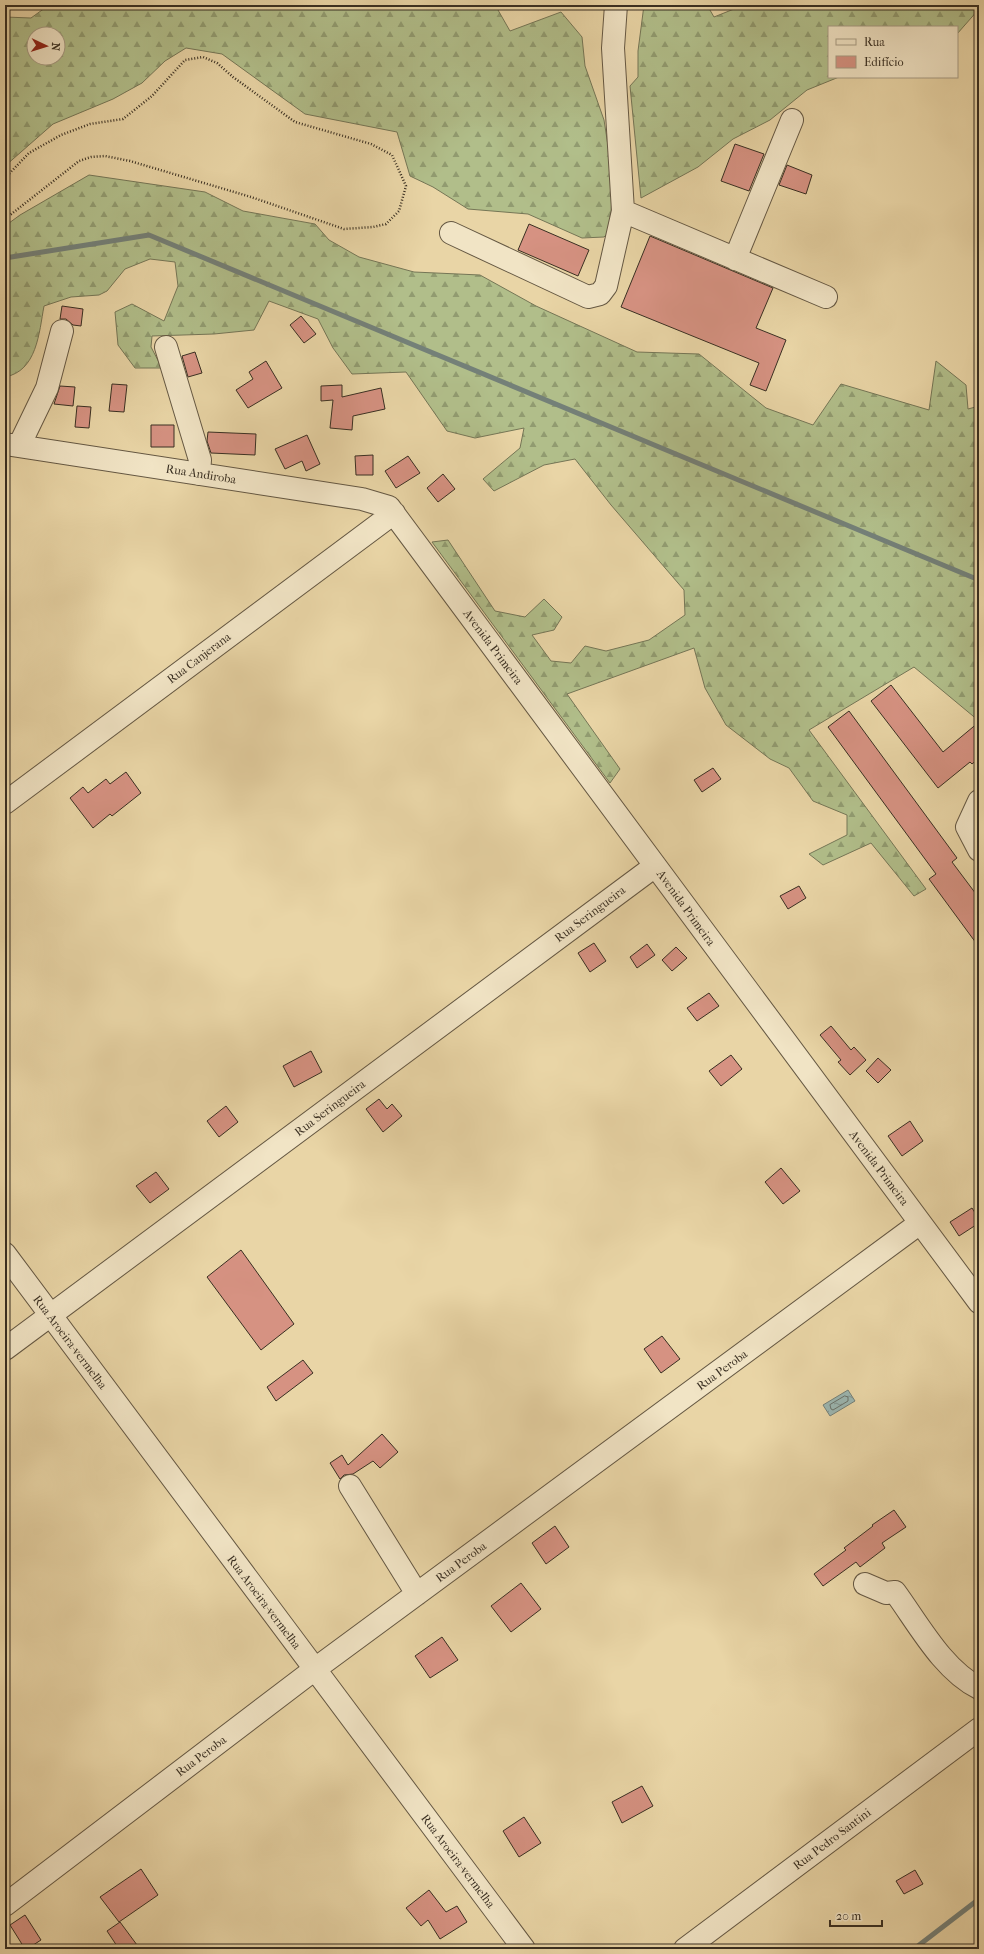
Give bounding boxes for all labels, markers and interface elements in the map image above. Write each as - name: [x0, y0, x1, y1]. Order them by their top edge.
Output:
- north arrow: [26, 26, 66, 66]
- legend: [828, 26, 958, 78]
- text: Rua: [864, 35, 885, 49]
- text: N: [49, 42, 62, 52]
- text: Edifício: [864, 55, 904, 69]
- street label: Rua Andiroba: [165, 462, 238, 487]
- street label: Avenida Primeira: [460, 606, 526, 688]
- street label: Rua Canjerana: [164, 629, 234, 686]
- street label: Avenida Primeira: [653, 867, 718, 949]
- street label: Rua Seringueira: [552, 883, 628, 945]
- street label: Rua Seringueira: [292, 1077, 368, 1139]
- street label: Avenida Primeira: [846, 1127, 912, 1209]
- street label: Rua Aroeira-vermelha: [30, 1292, 110, 1392]
- street label: Rua Peroba: [694, 1347, 750, 1393]
- street label: Rua Peroba: [433, 1539, 489, 1585]
- street label: Rua Aroeira-vermelha: [224, 1552, 304, 1652]
- street label: Rua Peroba: [173, 1732, 229, 1779]
- street label: Rua Pedro Santini: [790, 1805, 874, 1873]
- street label: Rua Aroeira-vermelha: [418, 1811, 498, 1911]
- scale bar: [830, 1902, 882, 1928]
- text: 20 m: [836, 1909, 861, 1923]

